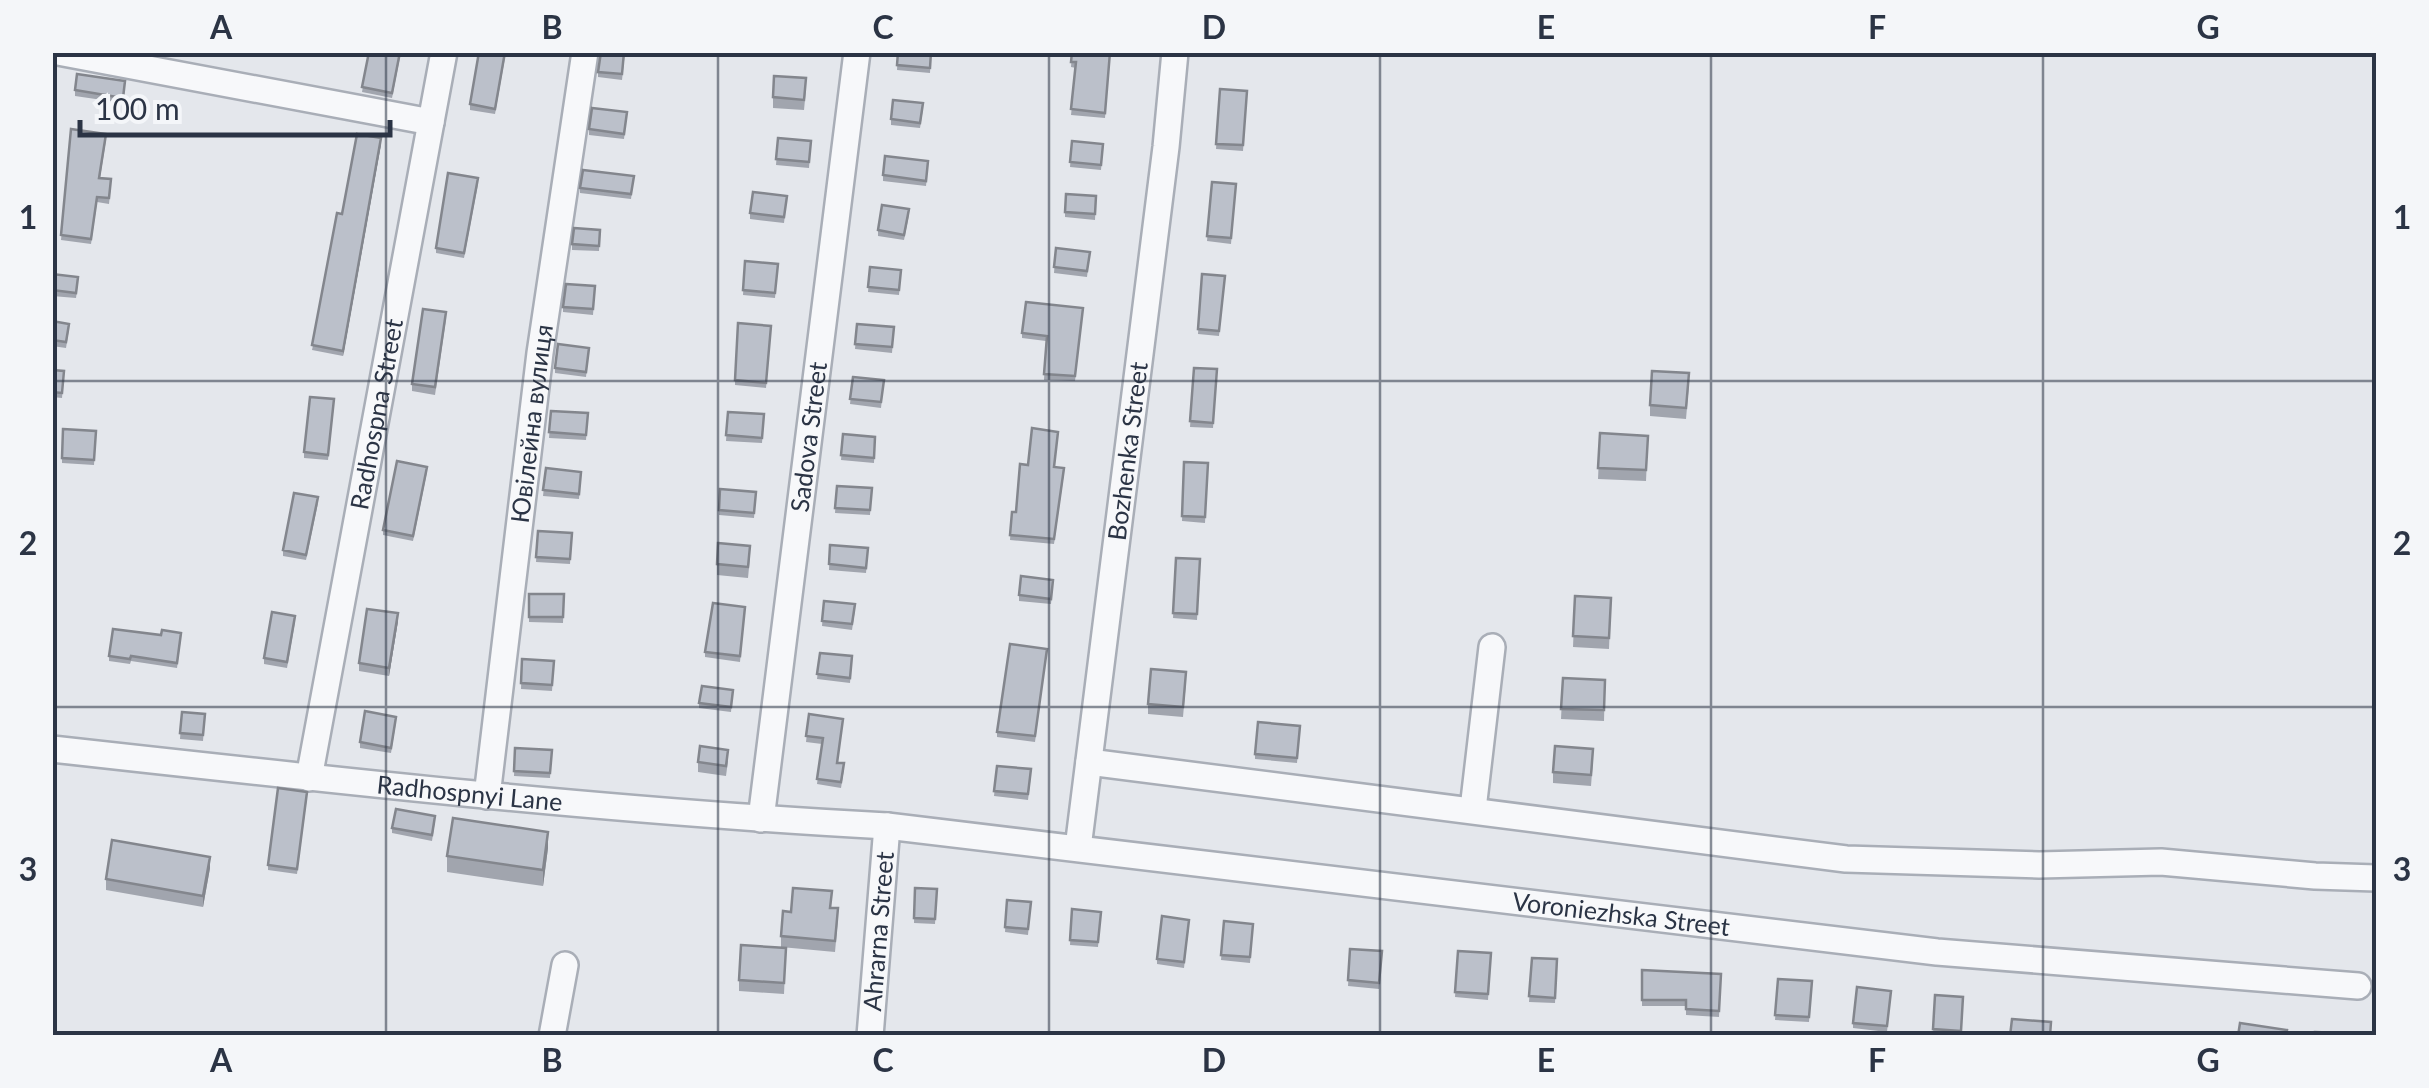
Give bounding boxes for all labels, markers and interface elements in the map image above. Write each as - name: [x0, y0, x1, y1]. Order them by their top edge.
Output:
- text: A: [209, 7, 233, 46]
- text: B: [541, 7, 563, 46]
- text: C: [872, 7, 894, 46]
- text: D: [1202, 7, 1226, 46]
- text: E: [1537, 7, 1555, 46]
- text: F: [1868, 7, 1886, 46]
- text: G: [2196, 7, 2220, 46]
- scale bar: [80, 75, 390, 137]
- text: 100 m: [95, 90, 180, 126]
- text: 1: [19, 197, 37, 236]
- text: 1: [2393, 197, 2411, 236]
- street label: Radhospna Street: [343, 316, 408, 512]
- street label: Ювілейна вулиця: [504, 322, 558, 524]
- street label: Sadova Street: [784, 360, 832, 514]
- street label: Bozhenka Street: [1101, 360, 1153, 542]
- text: 2: [19, 523, 37, 562]
- text: 2: [2393, 523, 2411, 562]
- street label: Radhospnyi Lane: [376, 768, 564, 816]
- text: 3: [19, 849, 37, 888]
- text: 3: [2393, 849, 2411, 888]
- street label: Ahrarna Street: [856, 850, 899, 1012]
- street label: Voroniezhska Street: [1511, 885, 1732, 941]
- text: A: [209, 1040, 233, 1079]
- text: B: [541, 1040, 563, 1079]
- text: C: [872, 1040, 894, 1079]
- text: D: [1202, 1040, 1226, 1079]
- text: E: [1537, 1040, 1555, 1079]
- text: F: [1868, 1040, 1886, 1079]
- text: G: [2196, 1040, 2220, 1079]

